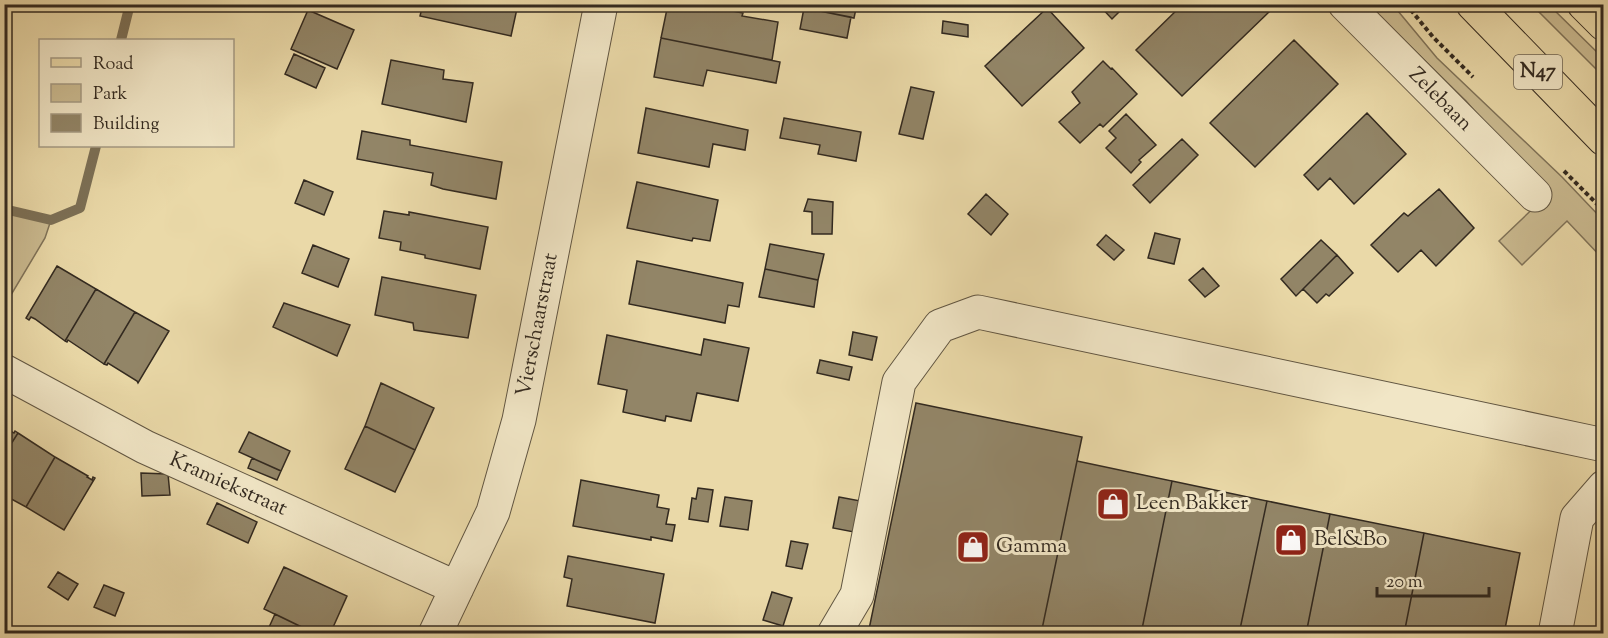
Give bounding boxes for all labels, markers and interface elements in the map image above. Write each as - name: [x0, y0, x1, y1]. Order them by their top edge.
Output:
- legend: [39, 39, 234, 147]
- text: Road: [93, 52, 133, 78]
- road number: N47: [1514, 55, 1562, 89]
- street label: Zelebaan: [1401, 61, 1479, 139]
- text: Park: [93, 82, 128, 108]
- text: Building: [93, 112, 159, 138]
- street label: Vierschaarstraat: [509, 251, 567, 399]
- street label: Kramiekstraat: [164, 446, 292, 524]
- shop icon: Leen Bakker: [1095, 486, 1131, 522]
- place label: Leen Bakker: [1136, 489, 1248, 519]
- shop icon: Bel&Bo: [1273, 522, 1309, 558]
- place label: Bel&Bo: [1314, 525, 1387, 555]
- shop icon: Gamma: [955, 529, 991, 565]
- place label: Gamma: [996, 532, 1068, 562]
- scale bar: [1377, 560, 1490, 598]
- text: 20 m: [1386, 570, 1423, 596]

